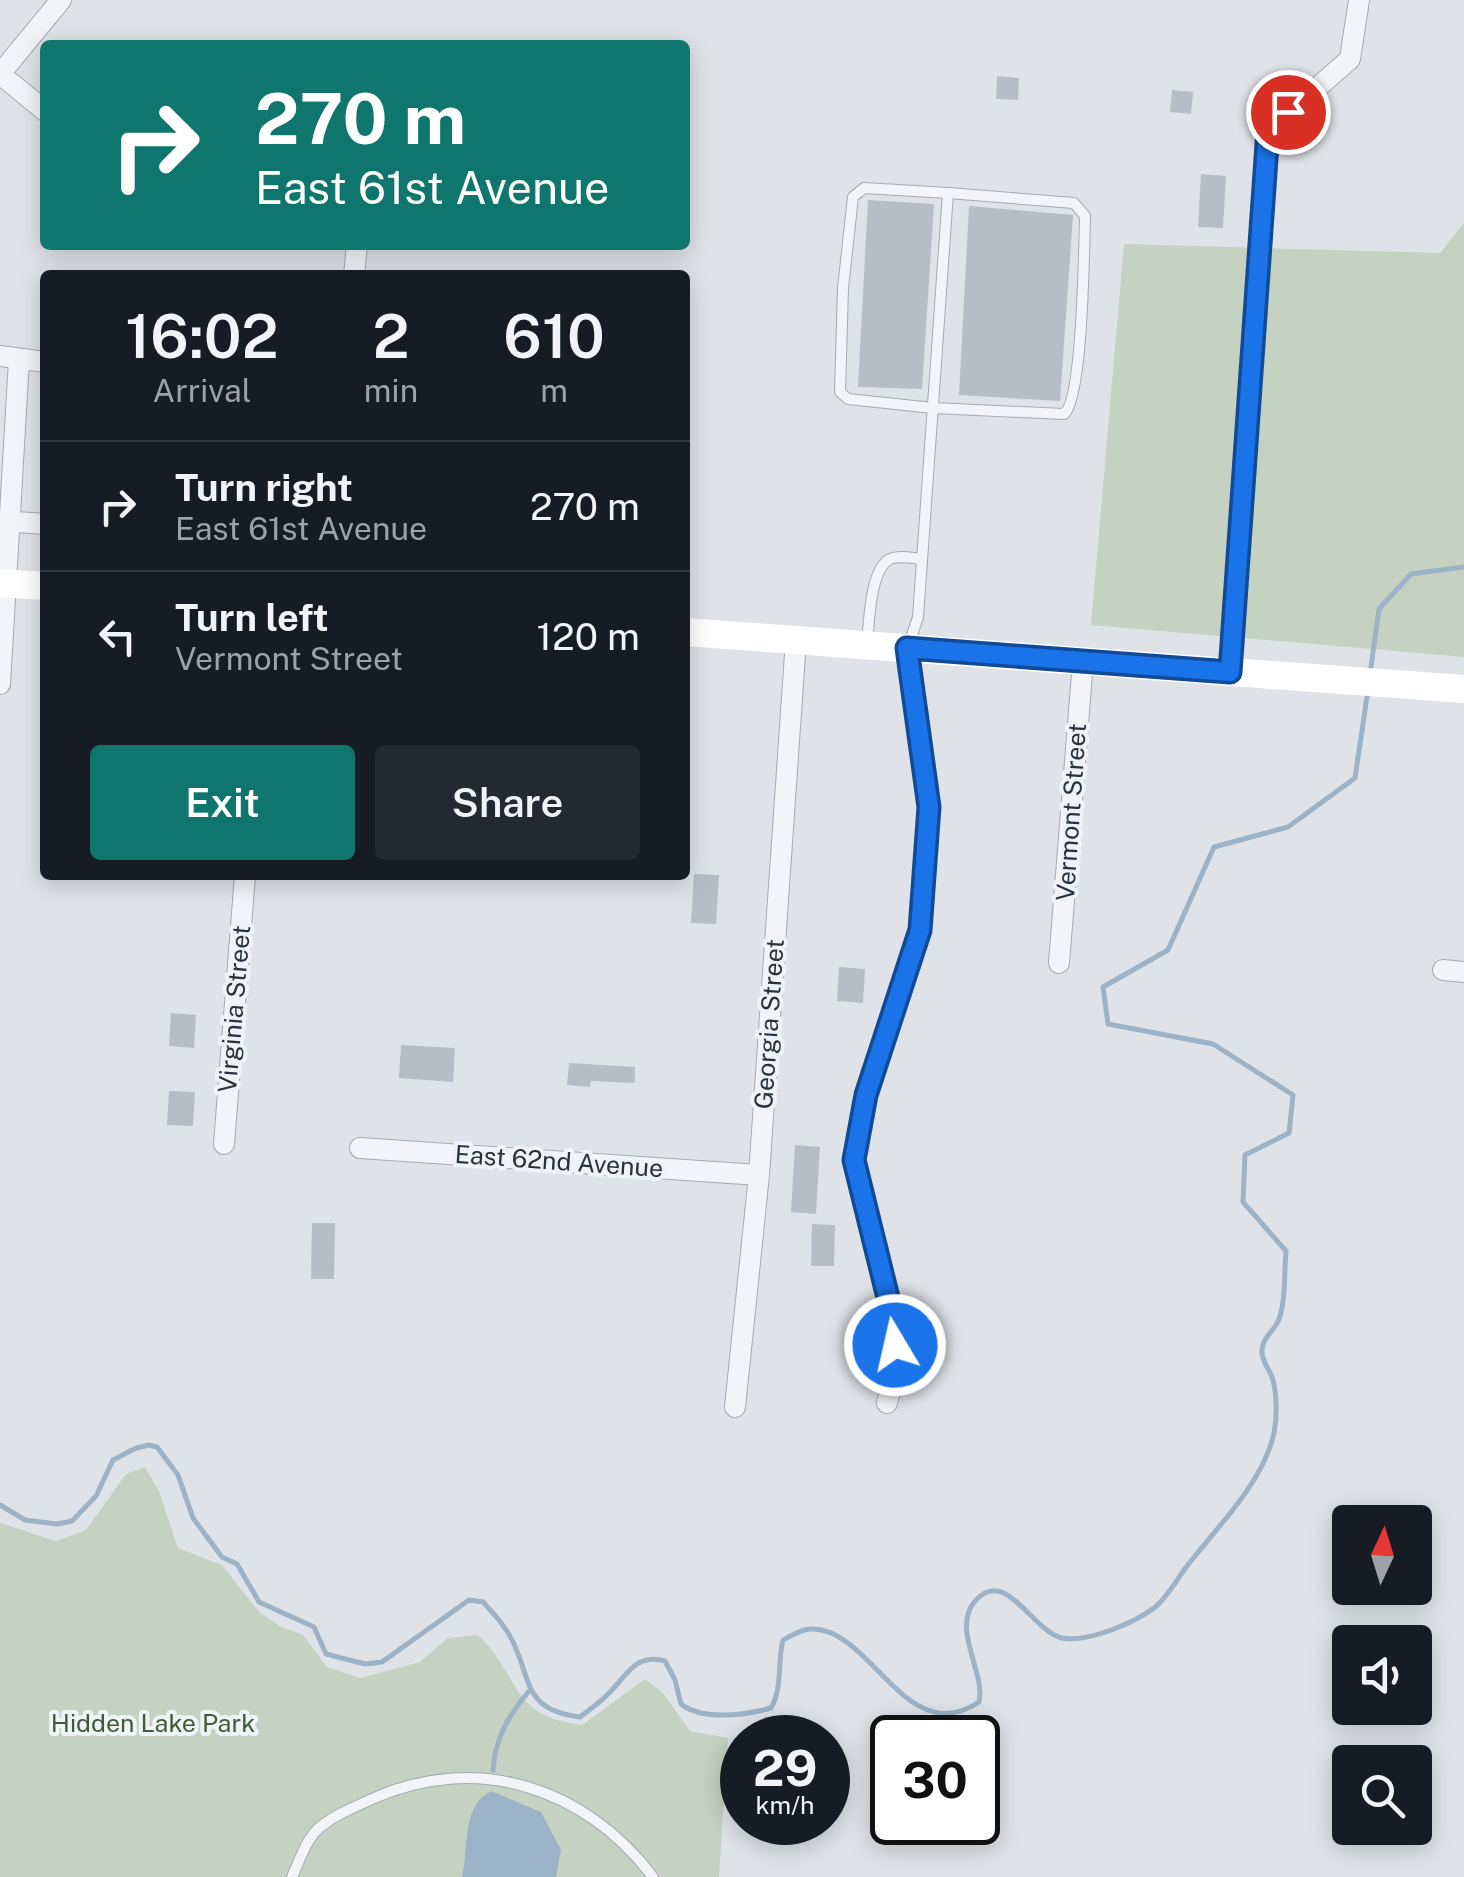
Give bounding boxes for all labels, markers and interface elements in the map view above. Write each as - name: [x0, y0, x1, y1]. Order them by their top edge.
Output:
- pin: [1246, 70, 1331, 155]
- text: 270 m: [255, 77, 466, 160]
- icon: right: [90, 80, 220, 210]
- icon: arrive: [1261, 85, 1316, 140]
- text: East 61st Avenue: [255, 161, 610, 214]
- text: 16:02: [125, 301, 279, 372]
- text: 2: [372, 301, 410, 372]
- text: 610: [503, 301, 605, 372]
- text: Arrival: [153, 372, 251, 409]
- text: min: [364, 372, 418, 409]
- text: m: [540, 372, 568, 409]
- text: Turn right: [175, 465, 353, 510]
- icon: right: [90, 479, 145, 534]
- text: 270 m: [530, 484, 640, 529]
- text: East 61st Avenue: [175, 510, 427, 547]
- text: Turn left: [175, 595, 329, 640]
- icon: left: [90, 609, 145, 664]
- text: 120 m: [537, 614, 640, 659]
- text: Vermont Street: [175, 640, 403, 677]
- street label: Vermont Street: [1050, 722, 1092, 902]
- button: Exit: [90, 745, 355, 860]
- button: Share: [375, 745, 640, 860]
- street label: Virginia Street: [212, 924, 256, 1094]
- street label: Georgia Street: [748, 938, 790, 1110]
- street label: East 62nd Avenue: [454, 1139, 664, 1183]
- position arrow: [843, 1293, 947, 1397]
- north arrow: [1332, 1505, 1432, 1605]
- map controls: [1332, 1505, 1432, 1845]
- button: sound: [1332, 1625, 1432, 1725]
- park label: Hidden Lake Park: [51, 1708, 255, 1738]
- speed limit sign: 30: [870, 1715, 1000, 1845]
- text: 29: [753, 1738, 817, 1797]
- button: search: [1332, 1745, 1432, 1845]
- text: km/h: [756, 1790, 814, 1820]

